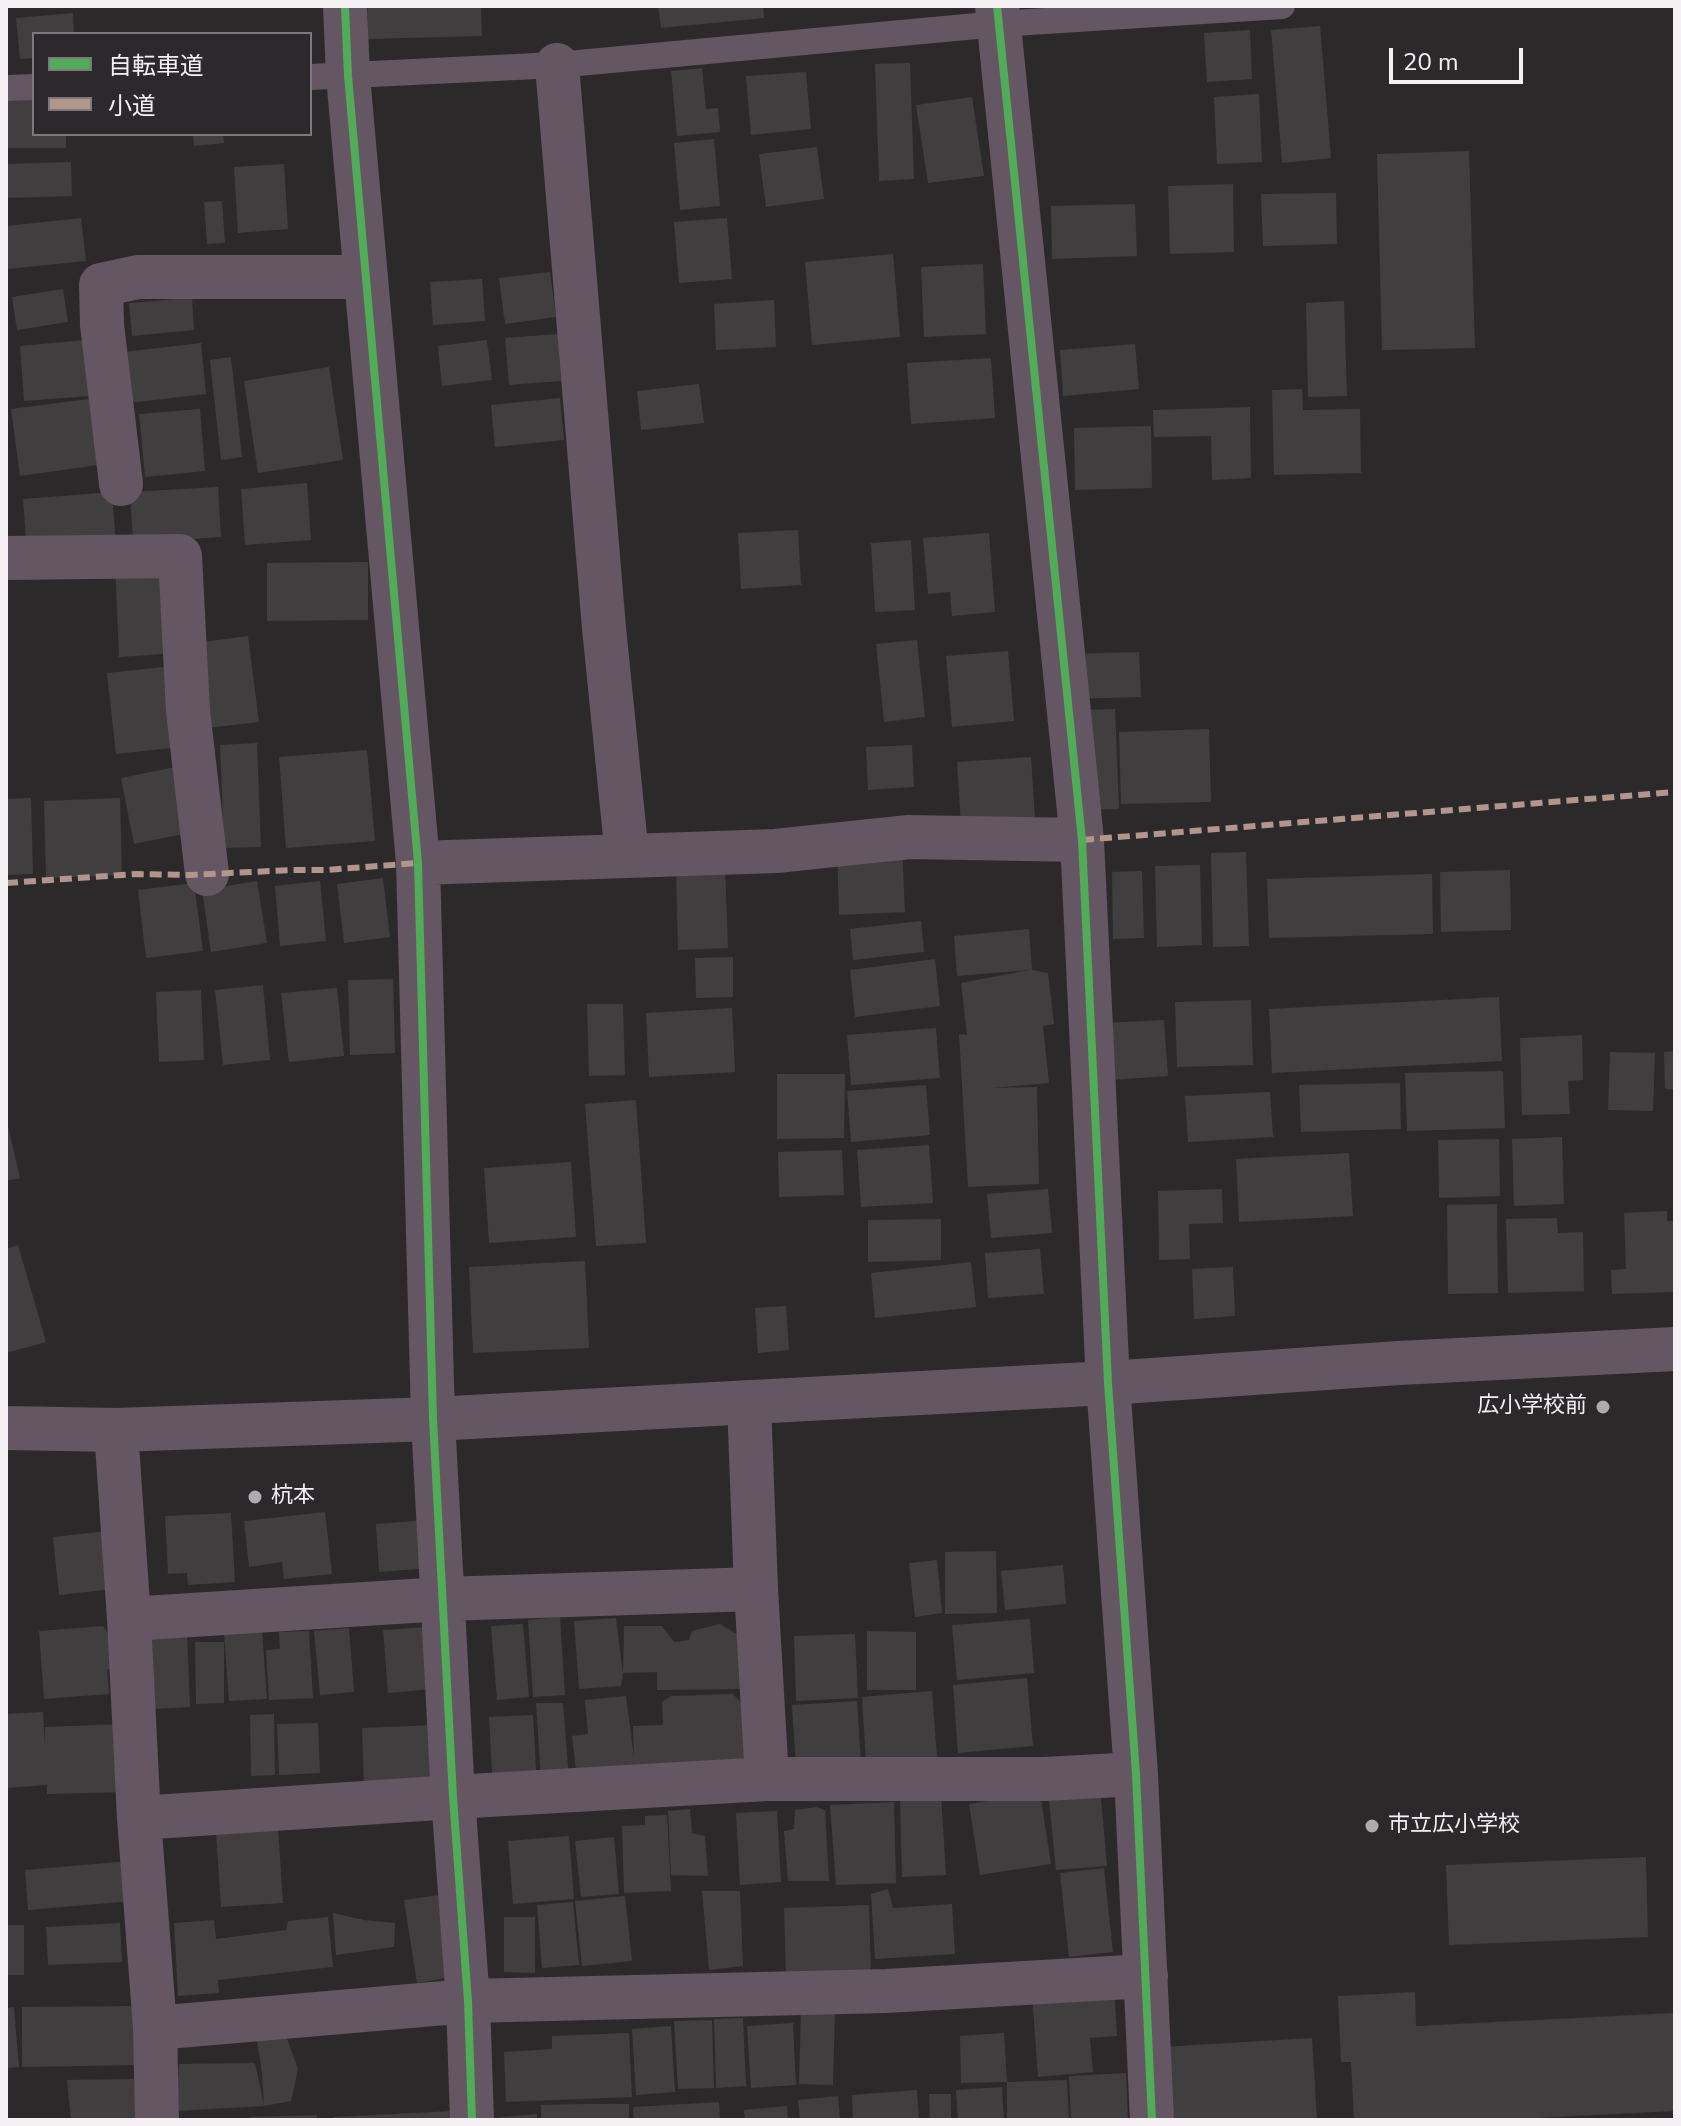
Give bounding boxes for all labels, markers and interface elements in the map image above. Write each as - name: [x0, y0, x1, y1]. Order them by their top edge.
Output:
- legend: [32, 32, 312, 136]
- scale bar: [1393, 32, 1527, 82]
- text: 20 m: [1403, 46, 1459, 78]
- text: 自転車道: [108, 50, 204, 82]
- text: 小道: [108, 90, 156, 122]
- place label: 広小学校前: [1477, 1394, 1587, 1420]
- marker: 広小学校前: [1594, 1398, 1612, 1416]
- place label: 杭本: [271, 1484, 315, 1510]
- marker: 杭本: [246, 1488, 264, 1506]
- place label: 市立広小学校: [1388, 1813, 1520, 1839]
- marker: 市立広小学校: [1363, 1817, 1381, 1835]

